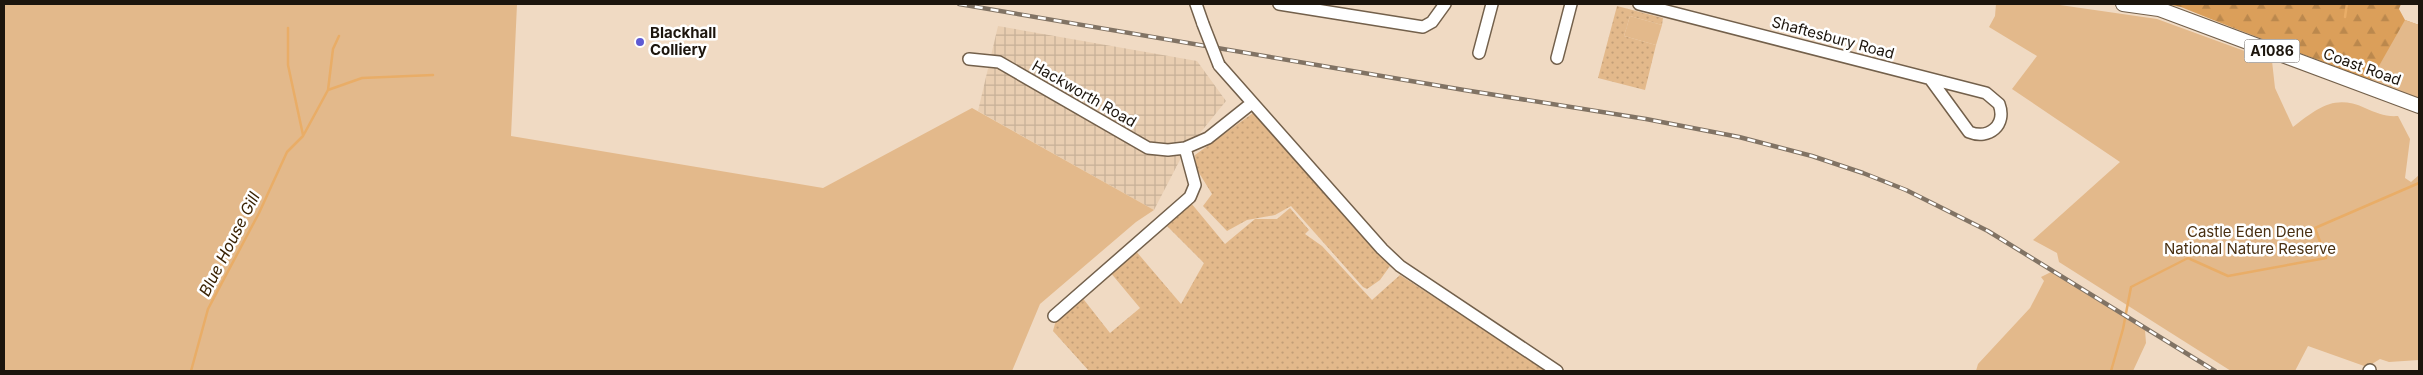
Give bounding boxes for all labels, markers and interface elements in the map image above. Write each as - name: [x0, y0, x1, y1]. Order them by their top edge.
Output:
- street label: Shaftesbury Road: [1770, 12, 1897, 63]
- place label: Blackhall Colliery: [650, 23, 716, 59]
- marker: Blackhall Colliery: [634, 36, 646, 48]
- road number: A1086: [2244, 40, 2300, 62]
- street label: Coast Road: [2321, 44, 2404, 89]
- street label: Hackworth Road: [1029, 56, 1140, 131]
- water label: Blue House Gill: [194, 188, 264, 299]
- park label: Castle Eden Dene National Nature Reserve: [2164, 222, 2336, 258]

